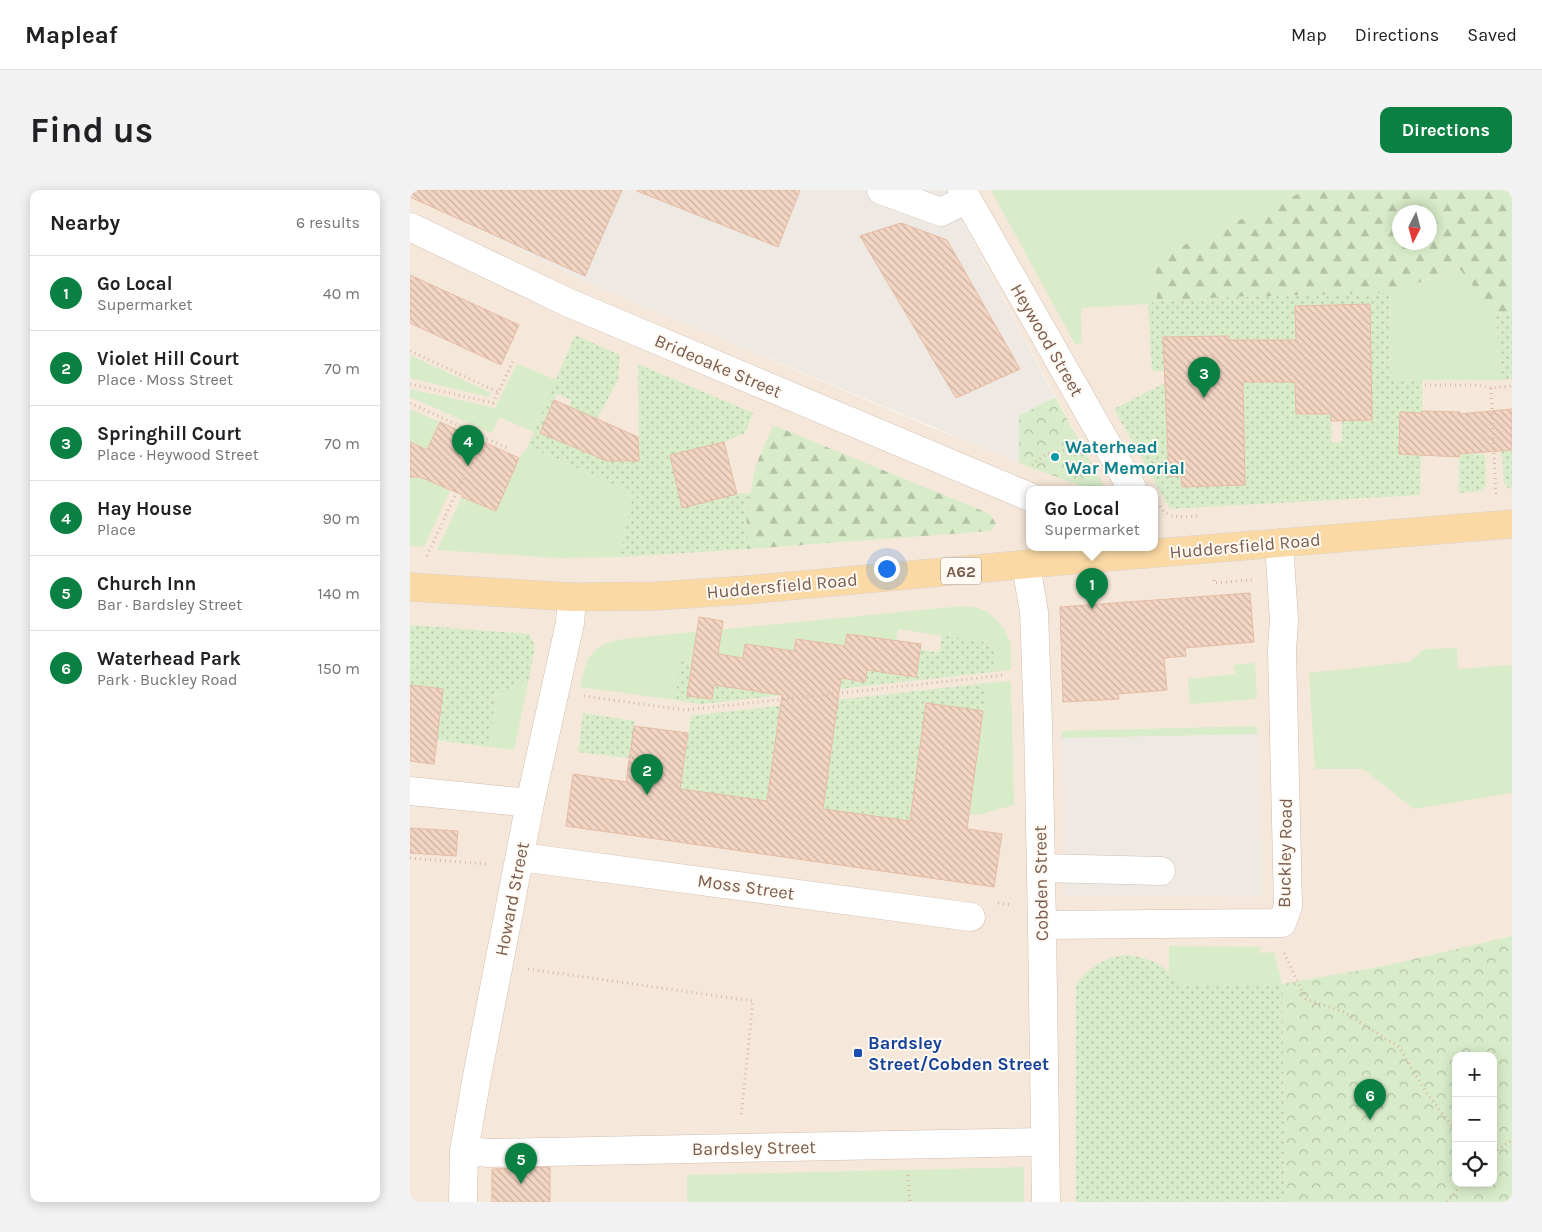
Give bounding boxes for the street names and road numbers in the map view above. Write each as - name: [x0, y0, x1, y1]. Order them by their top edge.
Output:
- street label: Heywood Street: [1006, 280, 1088, 401]
- street label: Brideoake Street: [651, 329, 785, 403]
- street label: Huddersfield Road: [1168, 528, 1322, 564]
- road number: A62: [941, 558, 981, 584]
- street label: Huddersfield Road: [705, 568, 859, 604]
- street label: Buckley Road: [1273, 798, 1297, 908]
- street label: Cobden Street: [1029, 825, 1053, 941]
- street label: Howard Street: [490, 840, 534, 958]
- street label: Moss Street: [696, 869, 796, 905]
- street label: Bardsley Street: [692, 1136, 816, 1160]

